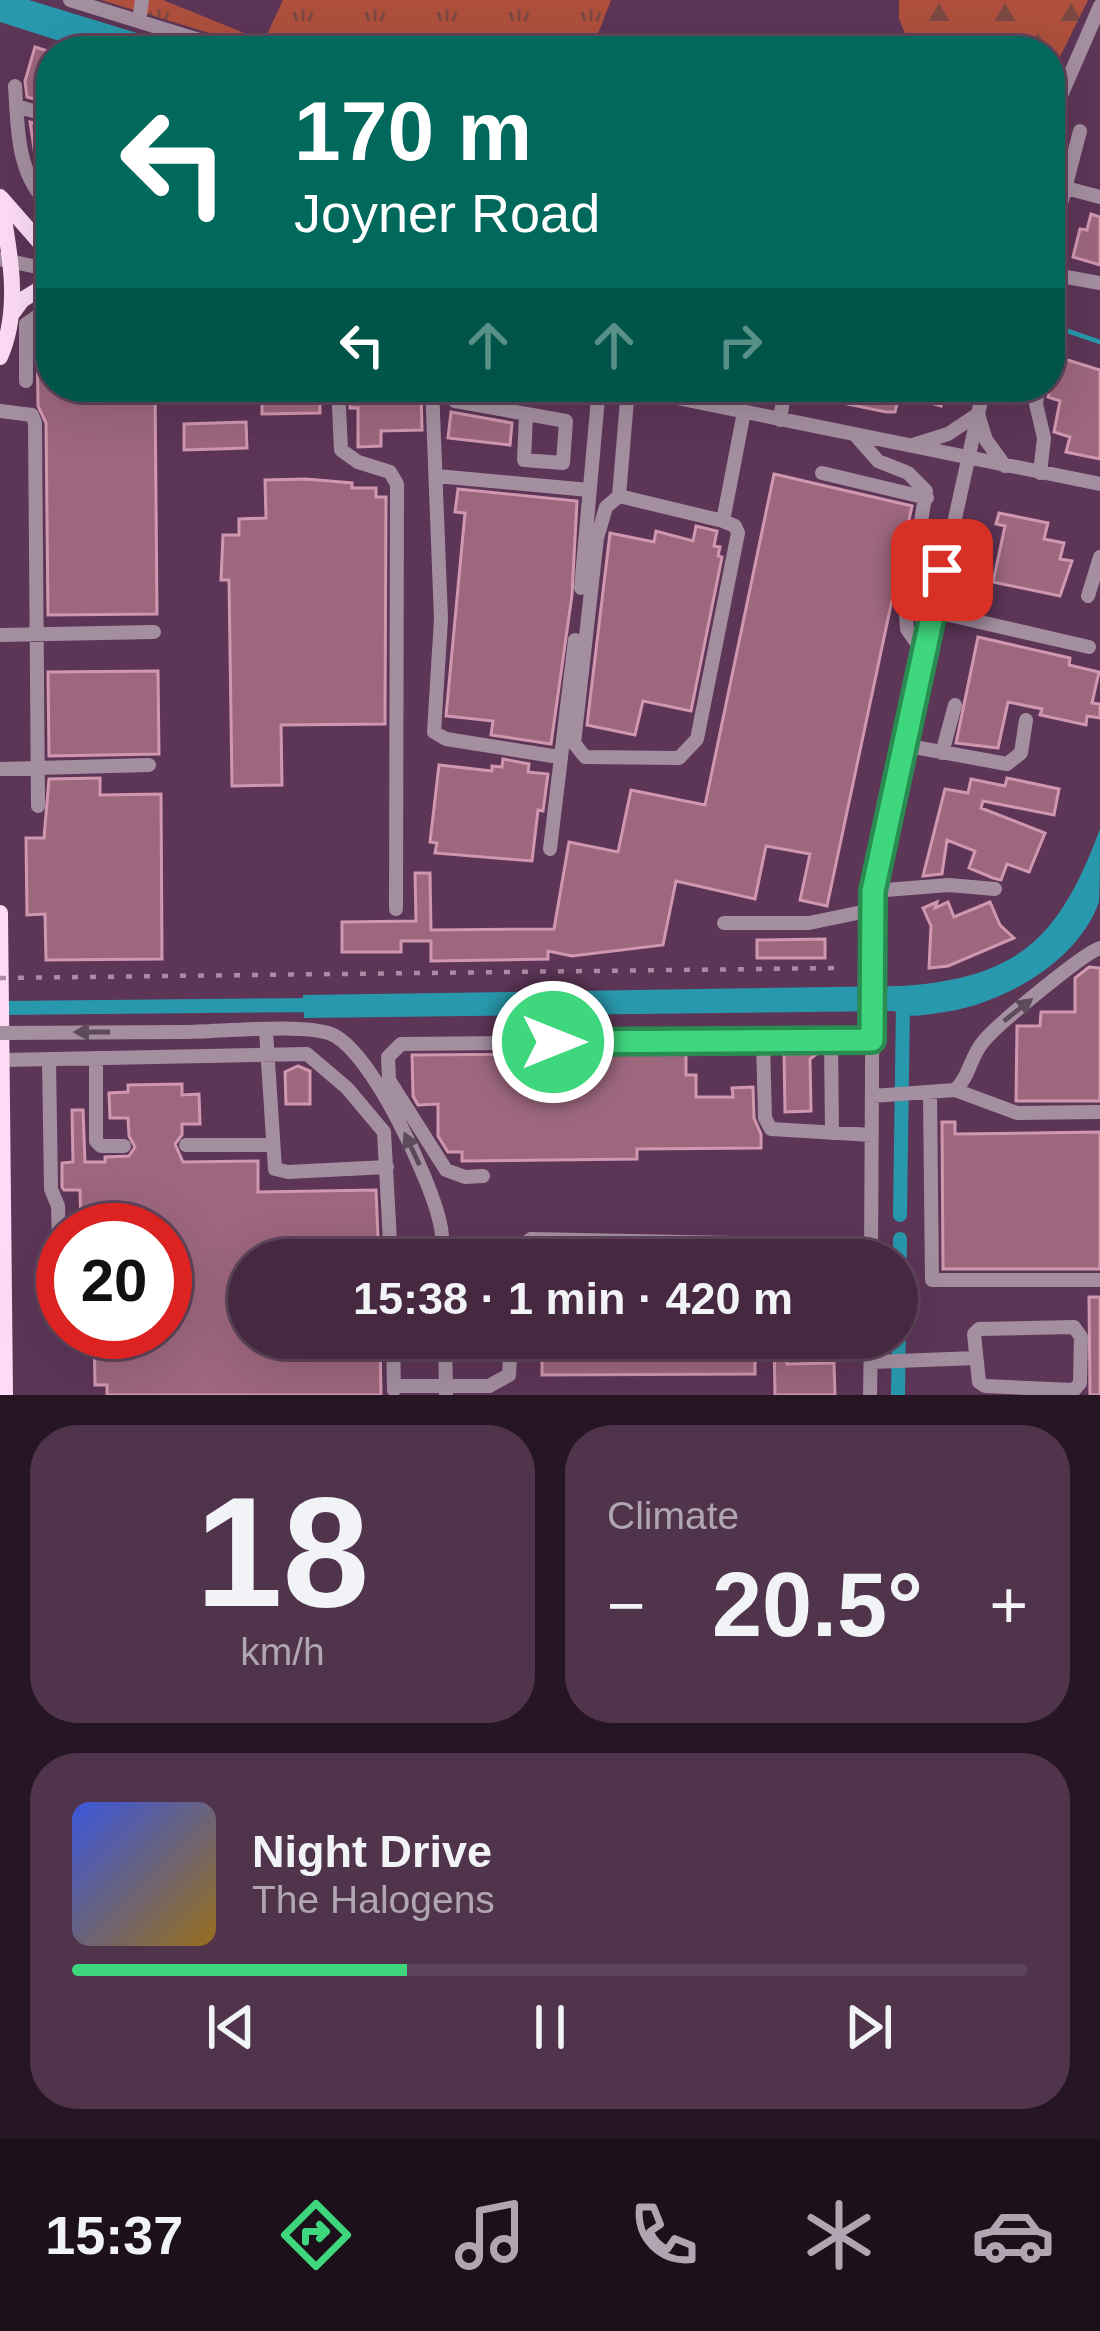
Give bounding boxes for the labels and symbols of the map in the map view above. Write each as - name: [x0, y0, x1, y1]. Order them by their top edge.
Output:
- pin: [891, 519, 993, 621]
- position arrow: [490, 979, 616, 1105]
- one-way arrow: [1002, 998, 1033, 1023]
- one-way arrow: [72, 1022, 110, 1042]
- one-way arrow: [401, 1131, 421, 1166]
- speed limit sign: 20: [36, 1203, 192, 1359]

